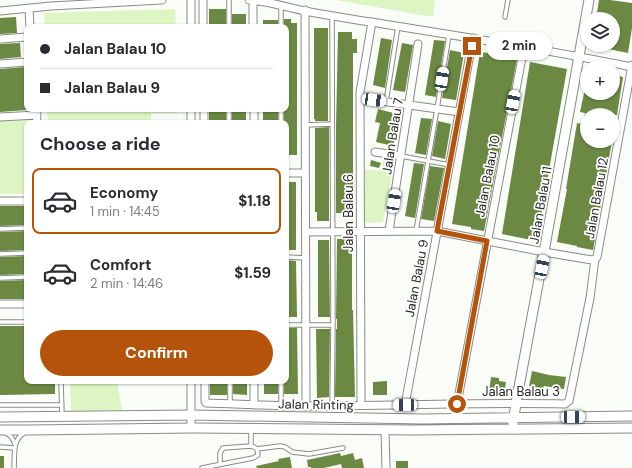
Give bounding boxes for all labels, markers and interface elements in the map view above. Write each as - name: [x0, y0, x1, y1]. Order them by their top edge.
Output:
- map controls: [580, 12, 620, 148]
- button: layers: [580, 12, 620, 52]
- callout: 2 min: [486, 32, 552, 60]
- route end: [463, 37, 481, 55]
- text: 2 min: [502, 37, 536, 54]
- text: Jalan Balau 10: [64, 39, 166, 59]
- button: +: [580, 60, 620, 100]
- car: [434, 66, 450, 92]
- text: Jalan Balau 9: [64, 78, 160, 98]
- car: [505, 89, 521, 115]
- car: [361, 92, 387, 108]
- street label: Jalan Balau 7: [378, 97, 407, 176]
- button: −: [580, 108, 620, 148]
- text: Choose a ride: [40, 132, 161, 156]
- street label: Jalan Balau 10: [471, 134, 504, 219]
- street label: Jalan Balau 12: [581, 156, 612, 240]
- street label: Jalan Balau 11: [525, 165, 556, 245]
- street label: Jalan Balau 6: [340, 174, 357, 252]
- icon: car: [42, 183, 78, 219]
- text: Economy: [90, 183, 158, 203]
- car: [386, 188, 402, 214]
- text: $1.18: [238, 191, 271, 211]
- text: 1 min · 14:45: [90, 203, 160, 220]
- street label: Jalan Balau 9: [401, 238, 432, 318]
- car: [534, 254, 550, 280]
- icon: car: [42, 255, 78, 291]
- text: Comfort: [90, 255, 151, 275]
- text: $1.59: [234, 263, 271, 283]
- text: 2 min · 14:46: [90, 275, 163, 292]
- button: Confirm: [40, 330, 273, 376]
- street label: Jalan Balau 3: [482, 383, 560, 400]
- street label: Jalan Rinting: [278, 395, 354, 414]
- route start: [448, 395, 466, 413]
- car: [393, 399, 417, 411]
- car: [561, 411, 585, 423]

